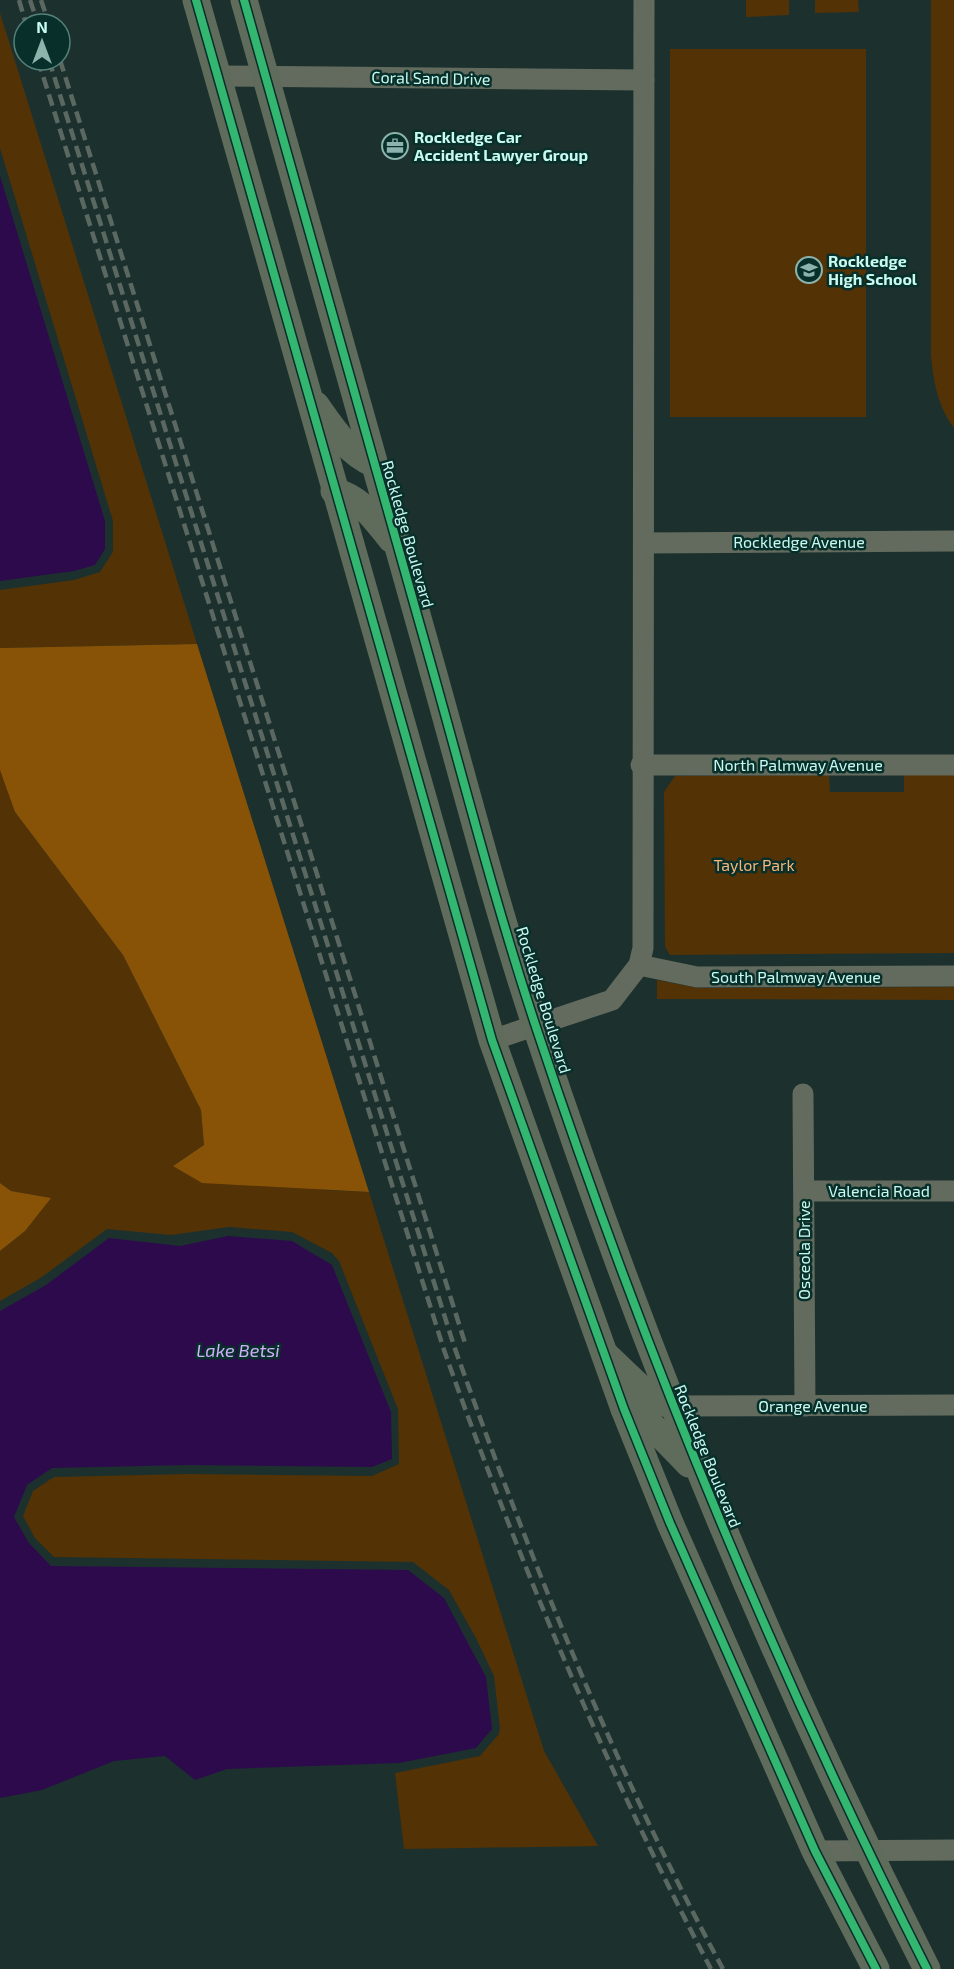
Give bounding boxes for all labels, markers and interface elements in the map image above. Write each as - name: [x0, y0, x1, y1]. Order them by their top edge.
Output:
- north arrow: [12, 12, 72, 72]
- text: N: [36, 17, 48, 36]
- street label: Coral Sand Drive: [371, 67, 491, 88]
- place label: Rockledge Car Accident Lawyer Group: [414, 127, 588, 165]
- office icon: Rockledge Car Accident Lawyer Group: [380, 131, 410, 161]
- place label: Rockledge High School: [828, 251, 918, 288]
- school or university icon: Rockledge High School: [794, 255, 824, 285]
- street label: Rockledge Boulevard: [378, 458, 439, 610]
- street label: Rockledge Avenue: [733, 532, 865, 551]
- street label: North Palmway Avenue: [713, 755, 883, 774]
- park label: Taylor Park: [713, 855, 795, 874]
- street label: Rockledge Boulevard: [513, 924, 576, 1076]
- street label: South Palmway Avenue: [711, 967, 881, 986]
- street label: Valencia Road: [828, 1181, 930, 1200]
- street label: Osceola Drive: [794, 1200, 813, 1300]
- water label: Lake Betsi: [196, 1339, 280, 1361]
- street label: Rockledge Boulevard: [671, 1382, 746, 1530]
- street label: Orange Avenue: [758, 1396, 868, 1415]

